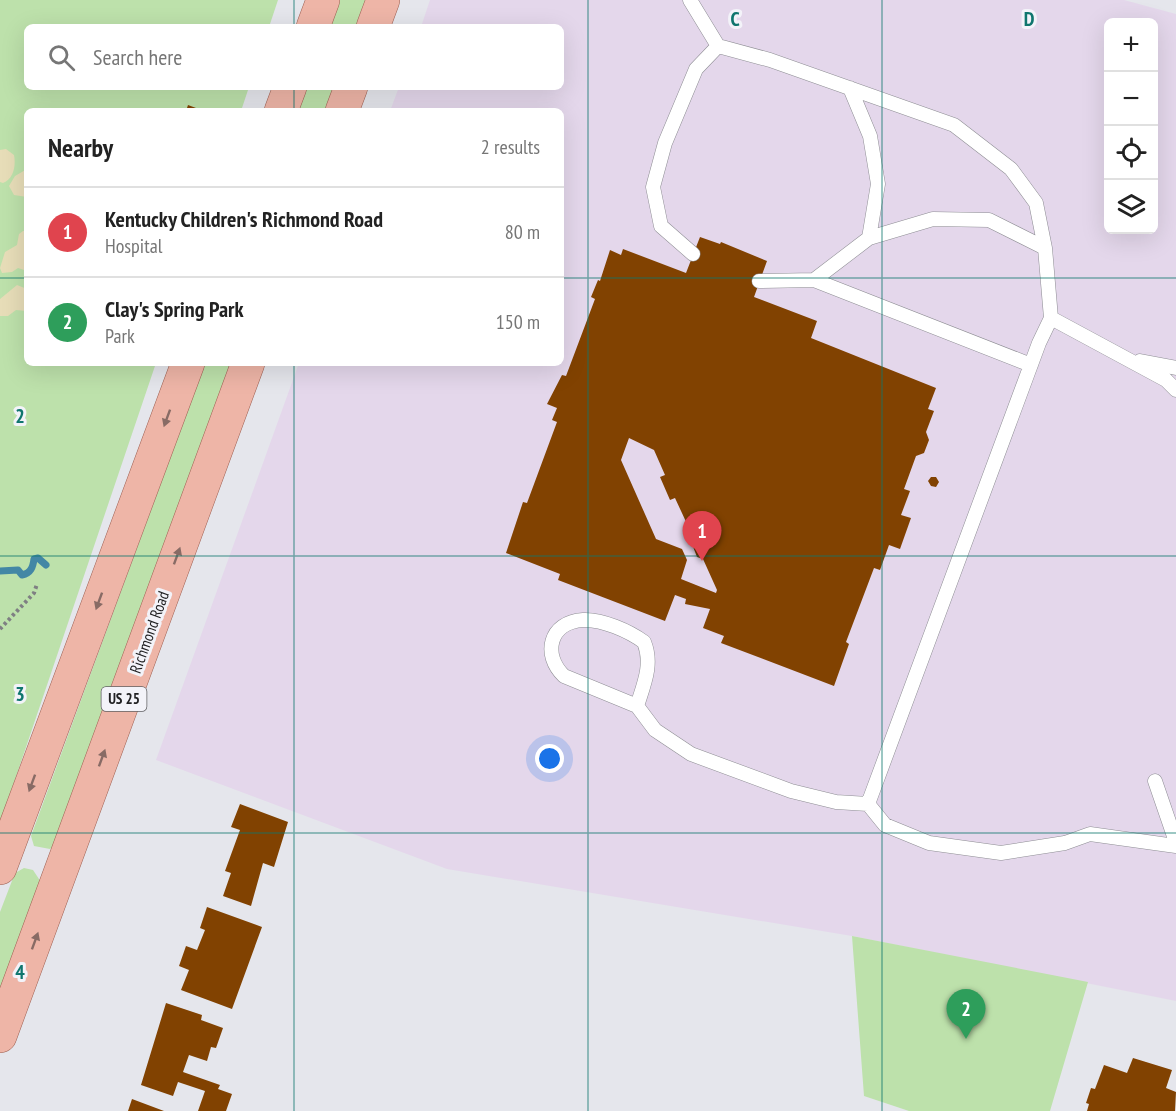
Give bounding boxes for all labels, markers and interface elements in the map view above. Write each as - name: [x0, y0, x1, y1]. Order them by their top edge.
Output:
- text: C: [730, 6, 740, 32]
- text: D: [1024, 6, 1035, 32]
- map controls: [1104, 18, 1158, 234]
- button: +: [1104, 18, 1158, 72]
- search box: [24, 24, 564, 90]
- icon: search: [45, 41, 78, 74]
- text: Search here: [93, 43, 182, 71]
- button: −: [1104, 72, 1158, 126]
- button: locate: [1104, 126, 1158, 180]
- text: Nearby: [48, 131, 113, 164]
- text: 2 results: [481, 134, 540, 160]
- button: layers: [1104, 180, 1158, 234]
- text: Kentucky Children's Richmond Road: [105, 205, 383, 233]
- text: 1: [63, 219, 72, 245]
- text: 80 m: [505, 219, 540, 245]
- text: Hospital: [105, 233, 162, 259]
- text: Clay's Spring Park: [105, 295, 244, 323]
- text: 2: [63, 309, 72, 335]
- text: 150 m: [496, 309, 540, 335]
- text: Park: [105, 323, 135, 349]
- text: 2: [15, 403, 25, 429]
- one-way arrow: [162, 409, 172, 427]
- pin: 1: [682, 512, 722, 561]
- one-way arrow: [173, 547, 182, 565]
- street label: Richmond Road: [125, 588, 173, 676]
- one-way arrow: [94, 592, 104, 610]
- text: 3: [15, 681, 25, 707]
- road number: US 25: [102, 687, 146, 711]
- your location: [535, 744, 564, 773]
- one-way arrow: [98, 749, 107, 767]
- one-way arrow: [26, 775, 36, 793]
- one-way arrow: [30, 932, 40, 950]
- text: 4: [15, 959, 25, 985]
- pin: 2: [946, 990, 986, 1039]

